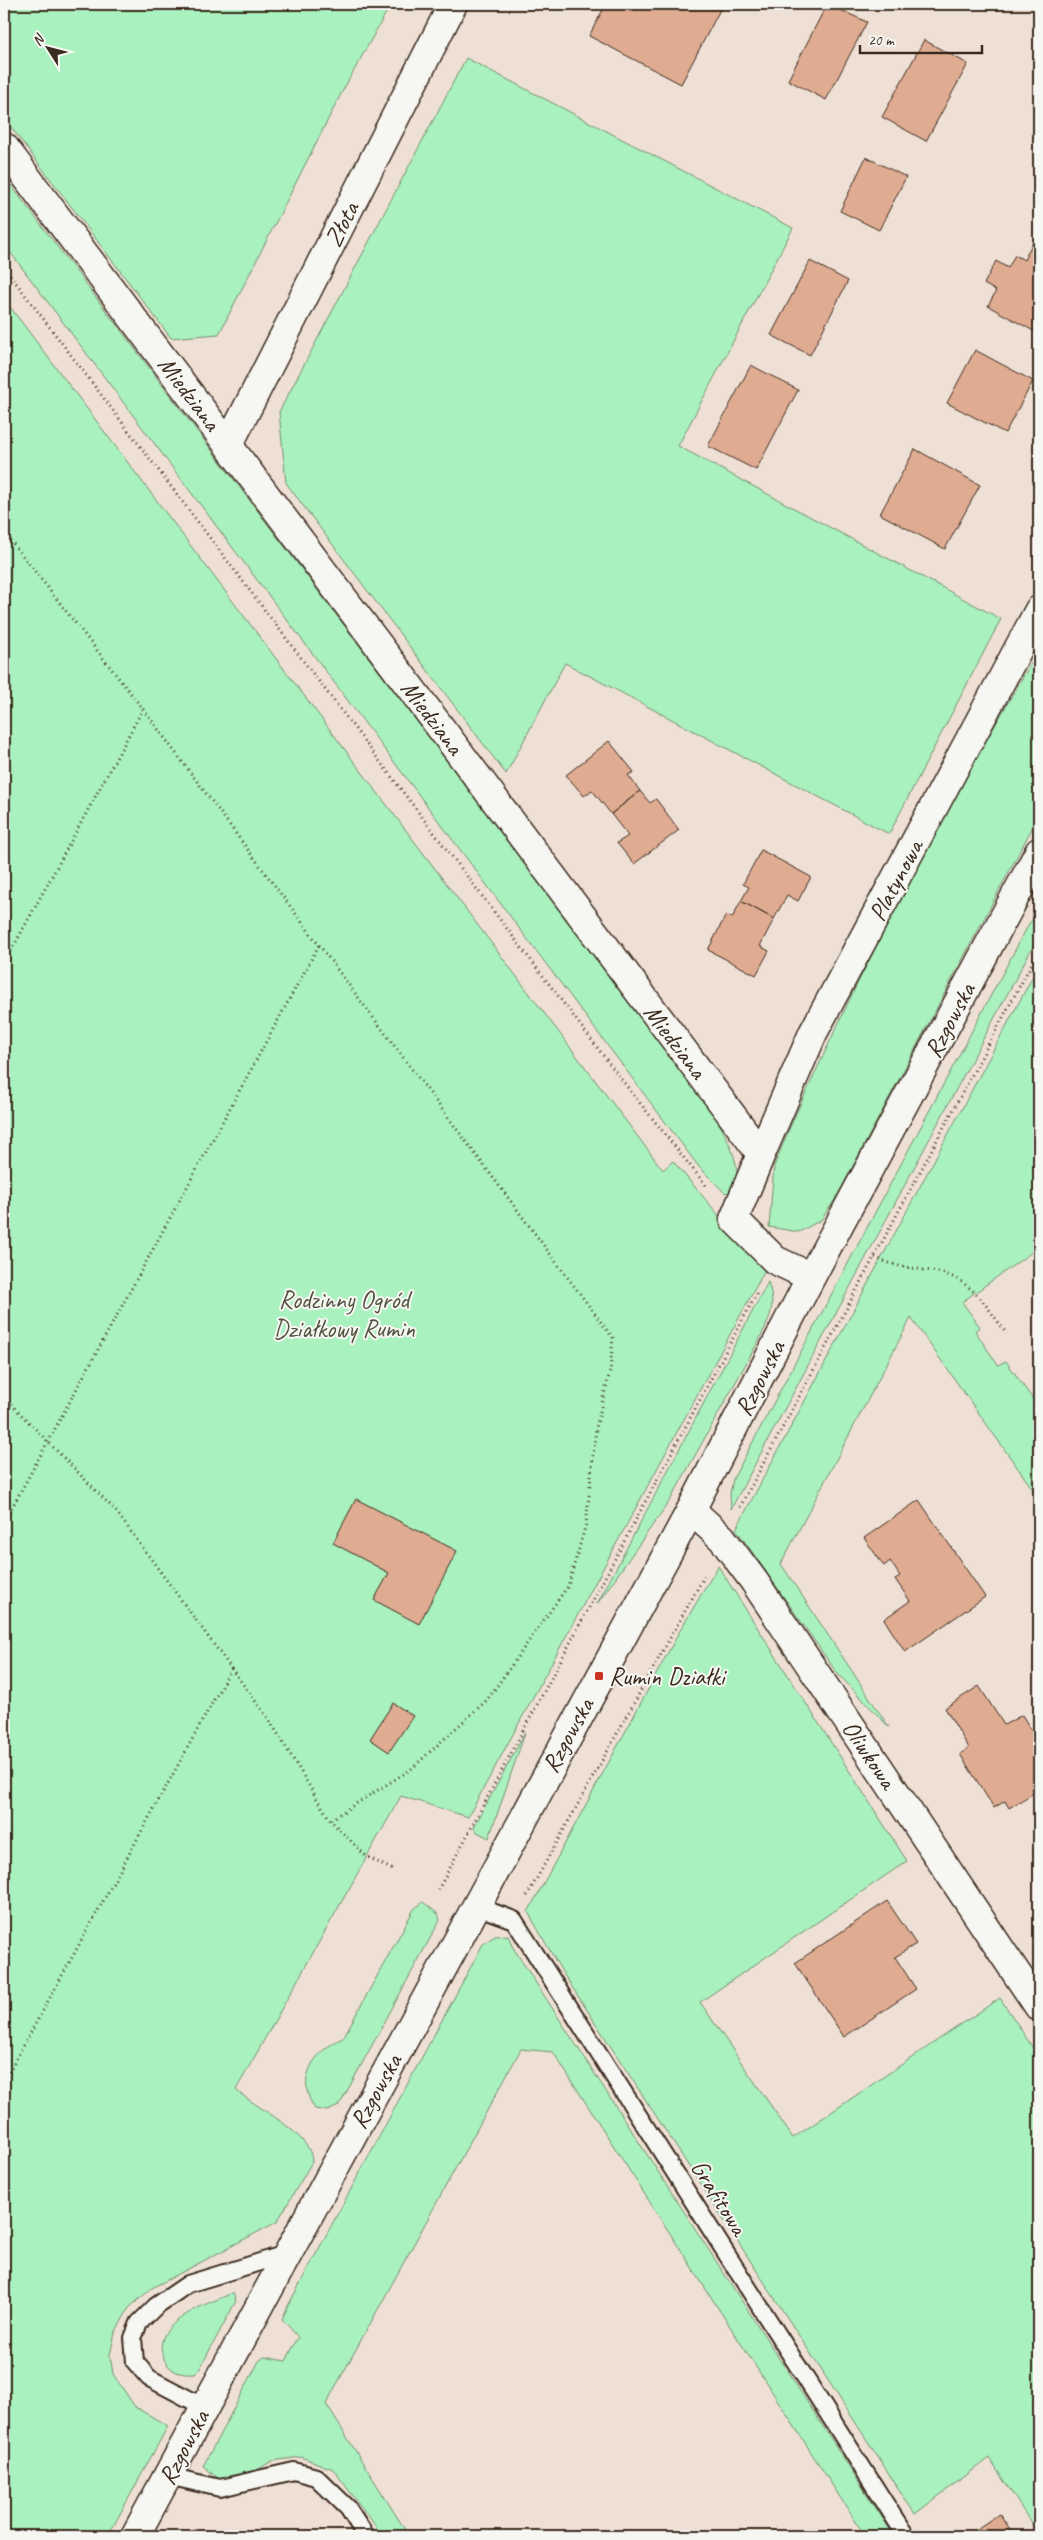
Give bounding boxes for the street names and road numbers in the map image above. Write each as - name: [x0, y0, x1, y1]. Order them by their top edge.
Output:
- street label: Złota: [317, 195, 367, 252]
- street label: Miedziana: [151, 350, 229, 439]
- street label: Miedziana: [394, 674, 472, 763]
- street label: Platynowa: [861, 832, 932, 926]
- street label: Rzgowska: [917, 976, 984, 1063]
- street label: Miedziana: [637, 998, 715, 1087]
- street label: Rzgowska: [727, 1334, 793, 1421]
- street label: Rzgowska: [534, 1691, 602, 1778]
- street label: Oliwkowa: [835, 1714, 905, 1797]
- street label: Rzgowska: [342, 2047, 410, 2134]
- street label: Grafitowa: [683, 2154, 756, 2244]
- street label: Rzgowska: [151, 2403, 218, 2490]

